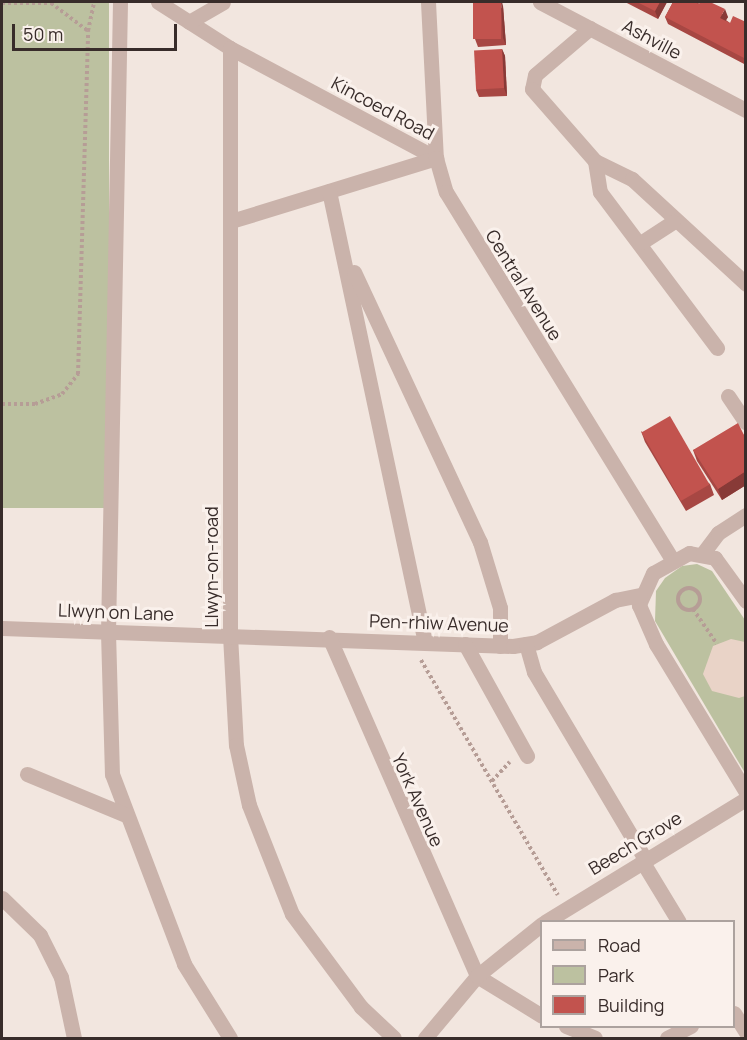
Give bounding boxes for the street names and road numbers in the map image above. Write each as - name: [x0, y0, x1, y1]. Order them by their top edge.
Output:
- street label: Ashville: [619, 14, 685, 64]
- street label: Kincoed Road: [328, 72, 438, 144]
- street label: Central Avenue: [481, 226, 567, 344]
- street label: Llwyn-on-road: [200, 506, 222, 628]
- street label: Llwyn on Lane: [58, 599, 174, 625]
- street label: Pen-rhiw Avenue: [369, 610, 509, 636]
- street label: York Avenue: [388, 750, 448, 850]
- street label: Beech Grove: [584, 807, 686, 879]

